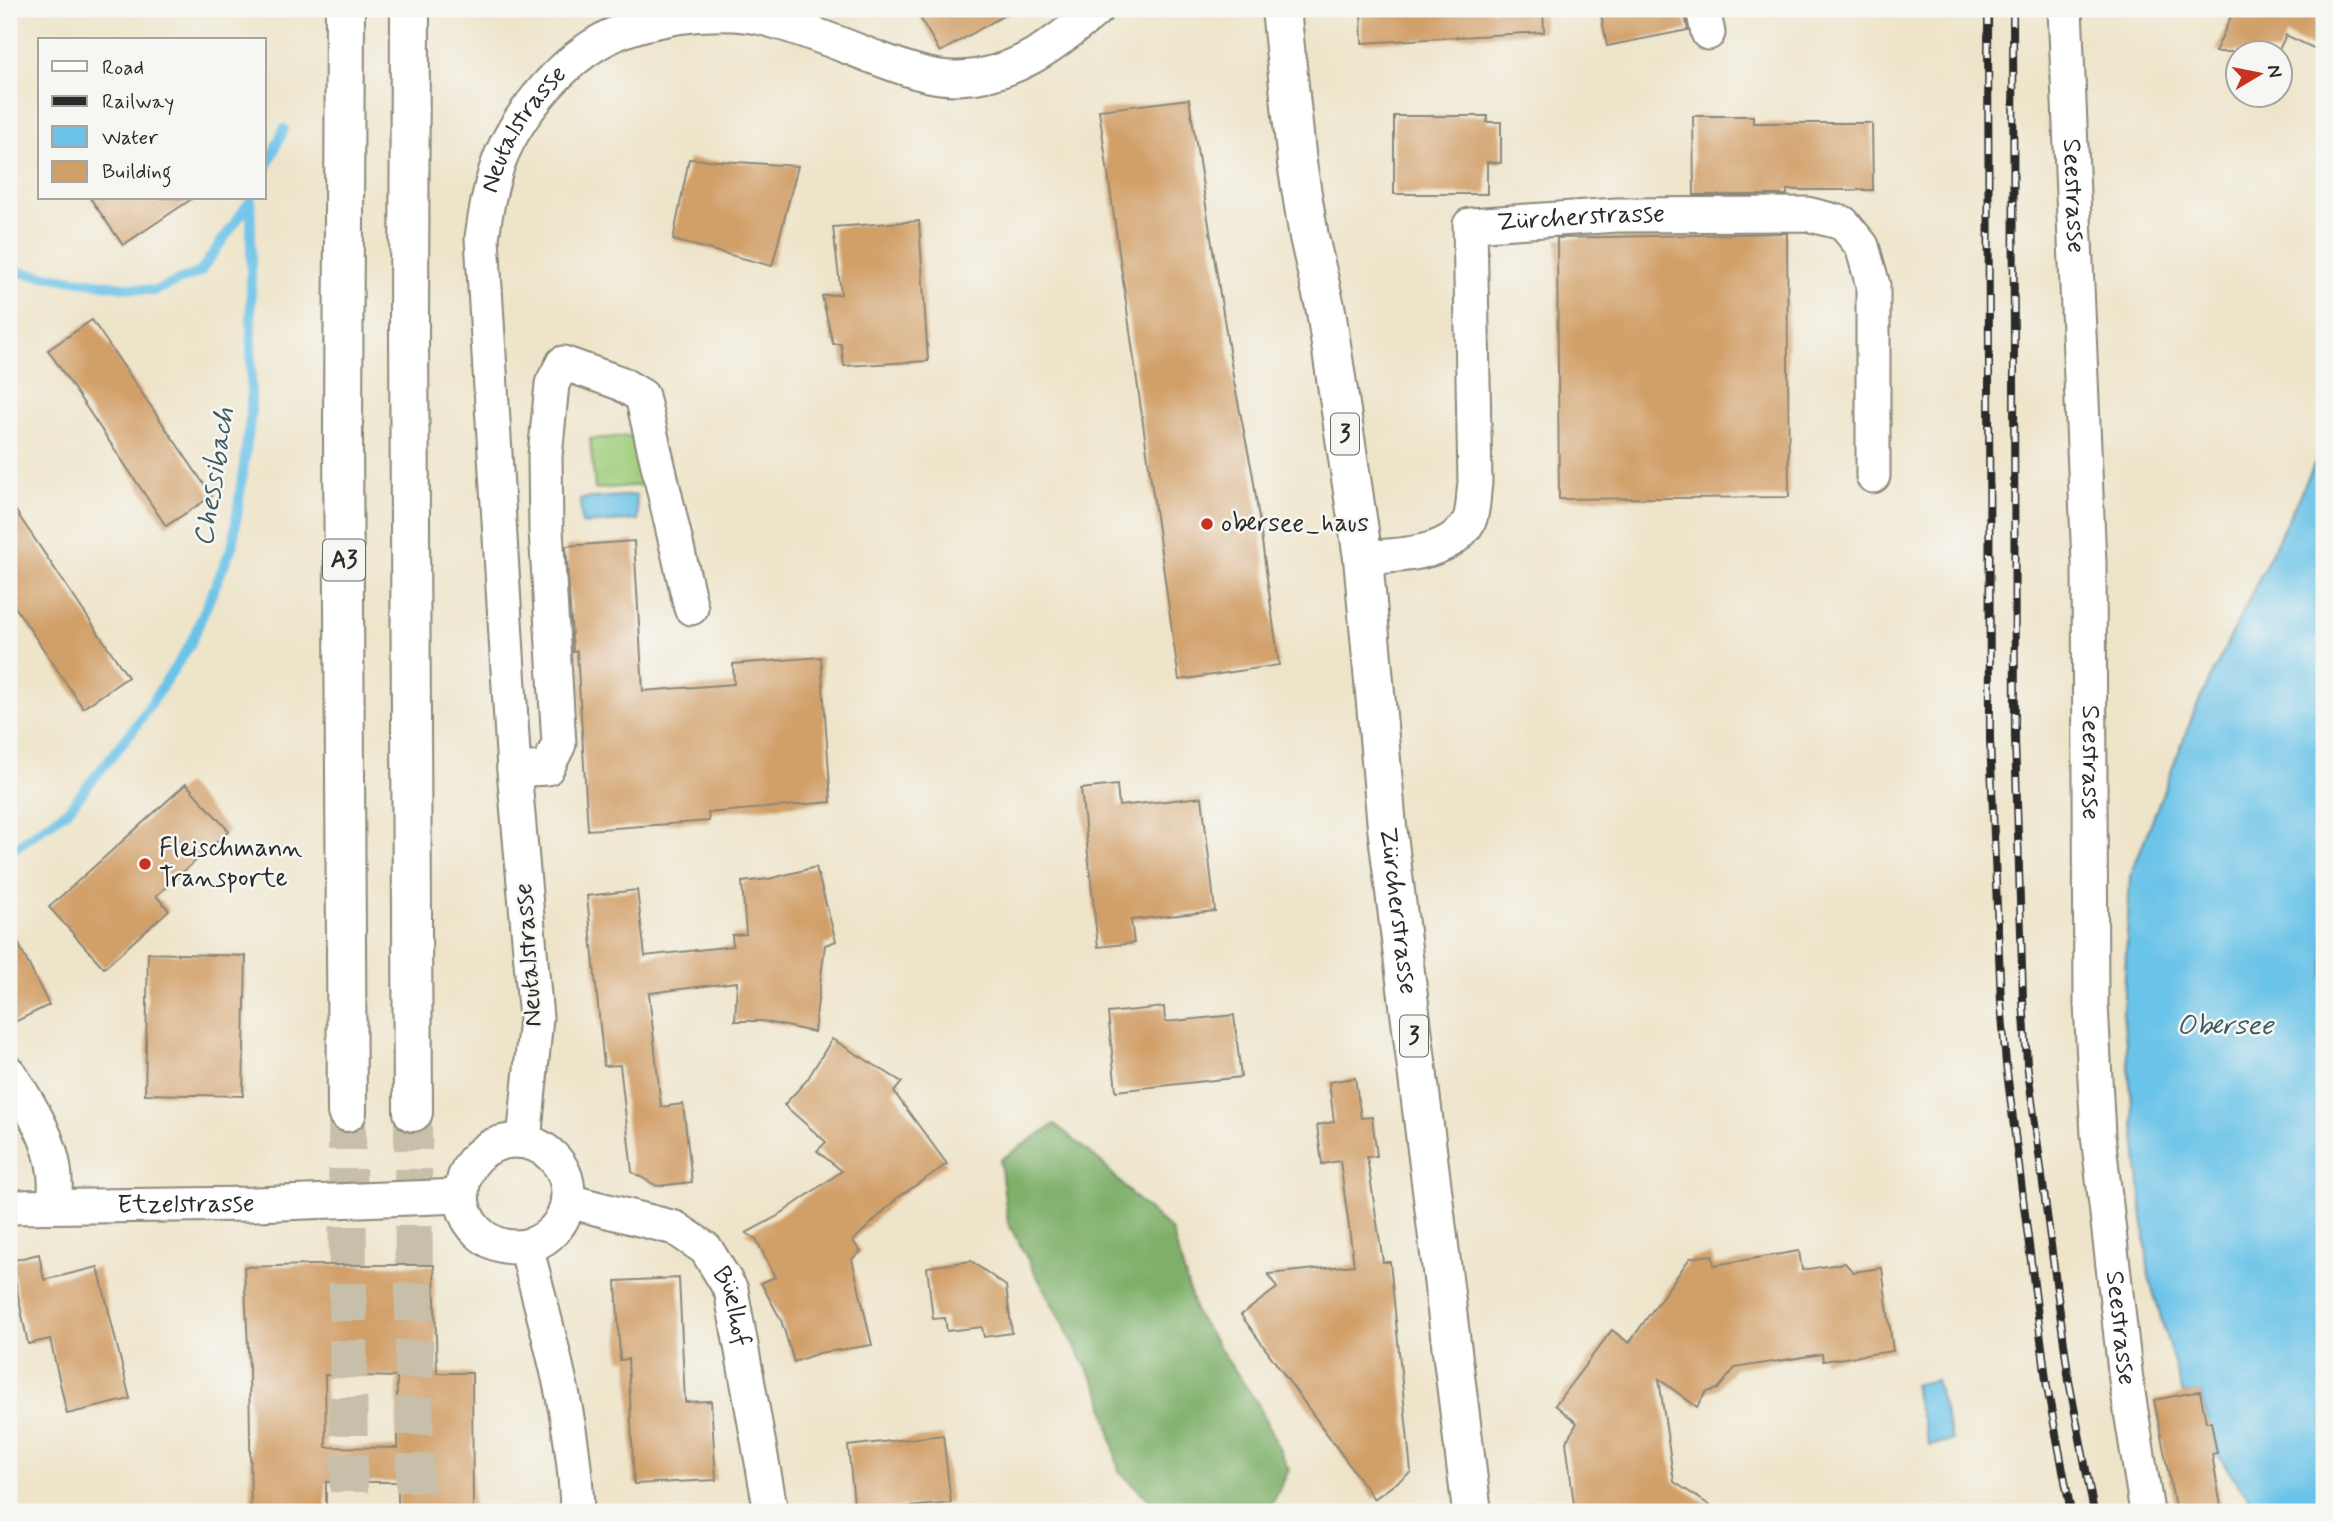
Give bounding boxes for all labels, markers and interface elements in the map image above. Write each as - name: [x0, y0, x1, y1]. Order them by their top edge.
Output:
- legend: [38, 38, 266, 200]
- north arrow: [2224, 38, 2294, 108]
- text: Road: [102, 54, 144, 82]
- street label: Neutalstrasse: [473, 58, 574, 197]
- text: N: [2261, 63, 2288, 80]
- text: Railway: [102, 88, 174, 116]
- text: Water: [102, 124, 158, 152]
- street label: Seestrasse: [2054, 138, 2093, 254]
- text: Building: [102, 158, 172, 188]
- street label: Zürcherstrasse: [1496, 198, 1665, 240]
- water label: Chessibach: [186, 405, 244, 549]
- road number: 3: [1331, 414, 1359, 454]
- place label: obersee_haus: [1221, 507, 1369, 541]
- marker: obersee_haus: [1199, 516, 1215, 532]
- road number: A3: [323, 540, 365, 580]
- street label: Seestrasse: [2073, 705, 2107, 820]
- street label: Zürcherstrasse: [1370, 825, 1425, 996]
- place label: Fleischmann Transporte: [159, 832, 302, 896]
- marker: Fleischmann Transporte: [137, 856, 153, 872]
- street label: Neutalstrasse: [507, 882, 551, 1028]
- water label: Obersee: [2177, 1008, 2275, 1045]
- road number: 3: [1400, 1016, 1428, 1056]
- street label: Etzelstrasse: [117, 1187, 255, 1223]
- street label: Büelhof: [704, 1260, 758, 1349]
- street label: Seestrasse: [2097, 1269, 2143, 1387]

